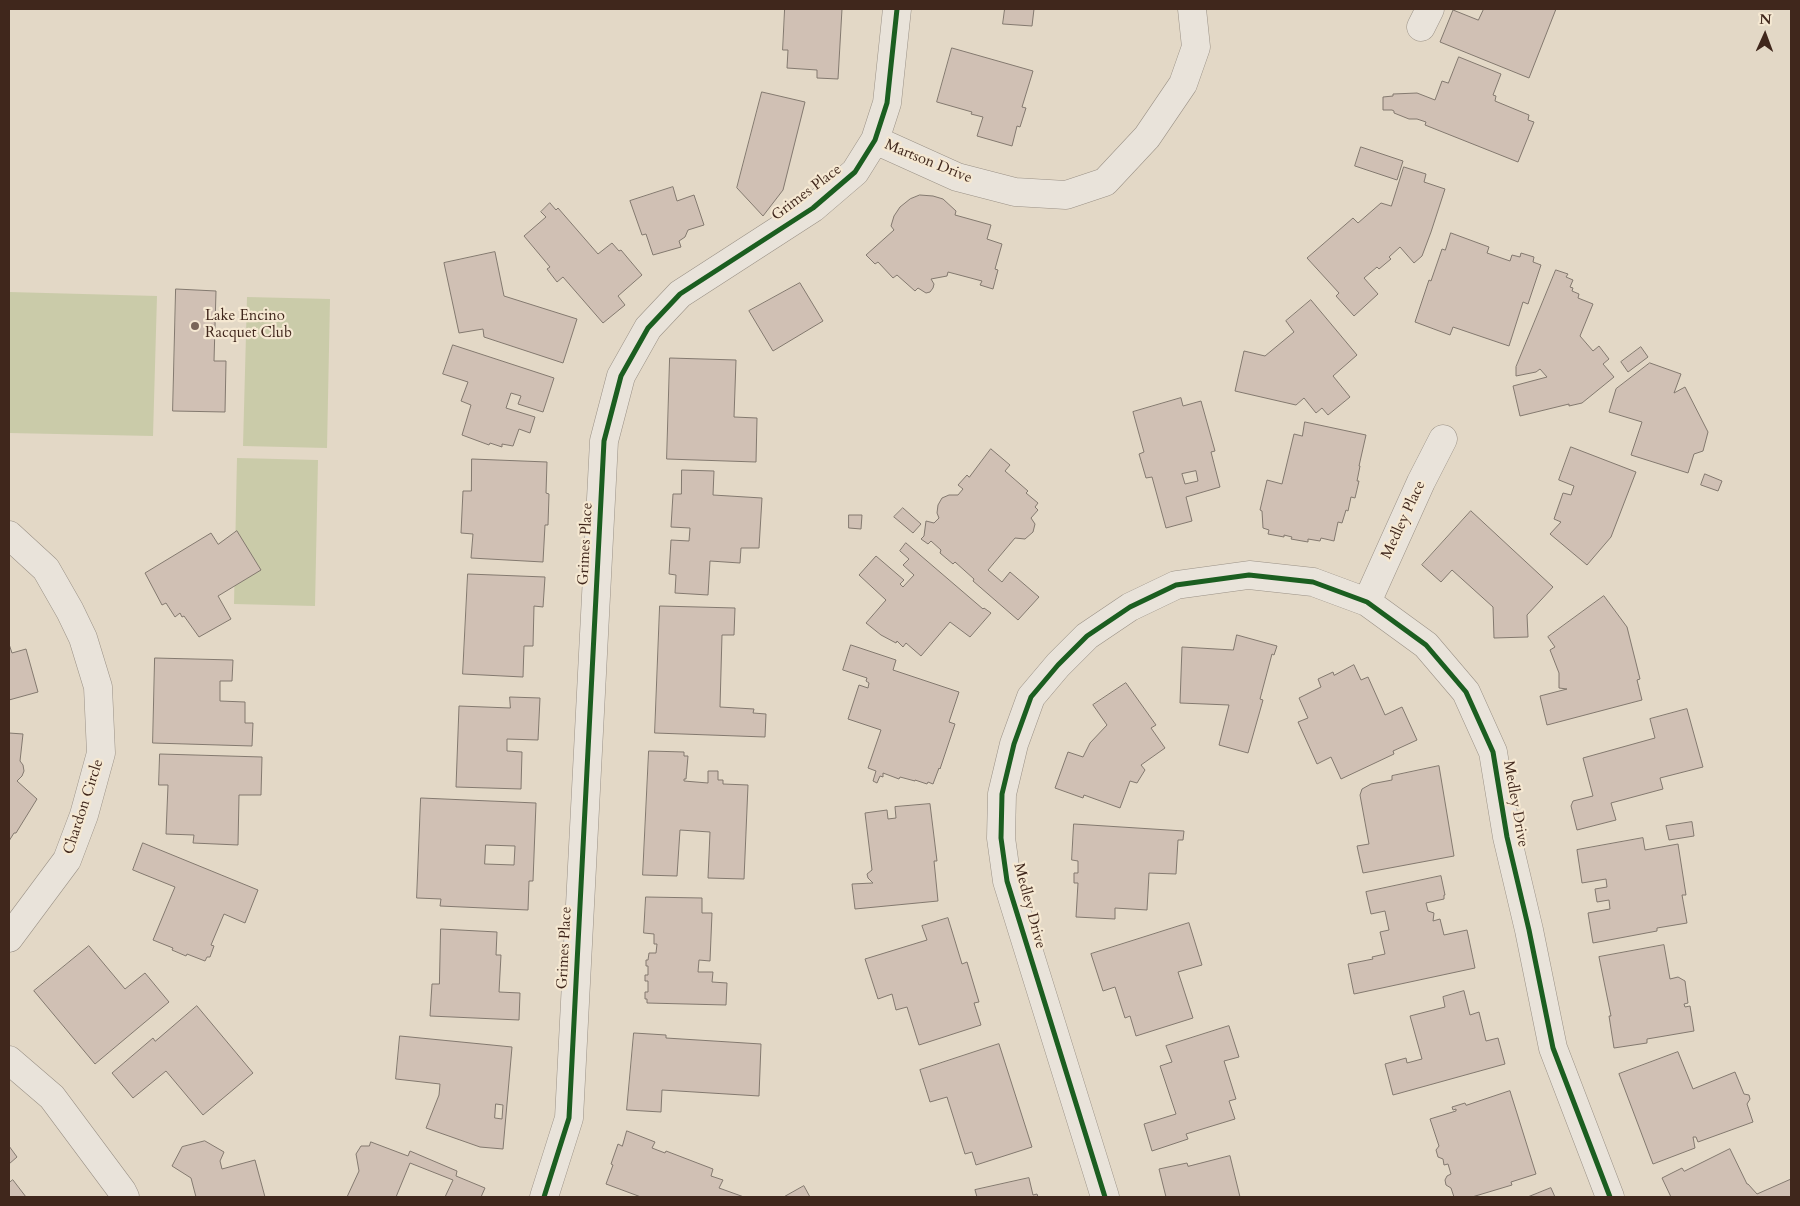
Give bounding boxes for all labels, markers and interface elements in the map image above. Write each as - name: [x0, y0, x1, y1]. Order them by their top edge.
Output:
- north arrow: [1740, 10, 1790, 60]
- text: N: [1759, 10, 1772, 29]
- street label: Martson Drive: [882, 136, 974, 188]
- street label: Grimes Place: [768, 161, 846, 225]
- place label: Lake Encino Racquet Club: [205, 308, 292, 343]
- marker: Lake Encino Racquet Club: [189, 320, 201, 332]
- street label: Medley Place: [1378, 478, 1430, 562]
- street label: Grimes Place: [575, 502, 597, 586]
- street label: Chardon Circle: [60, 757, 108, 857]
- street label: Medley Drive: [1499, 759, 1531, 849]
- street label: Medley Drive: [1009, 861, 1049, 951]
- street label: Grimes Place: [554, 906, 576, 990]

